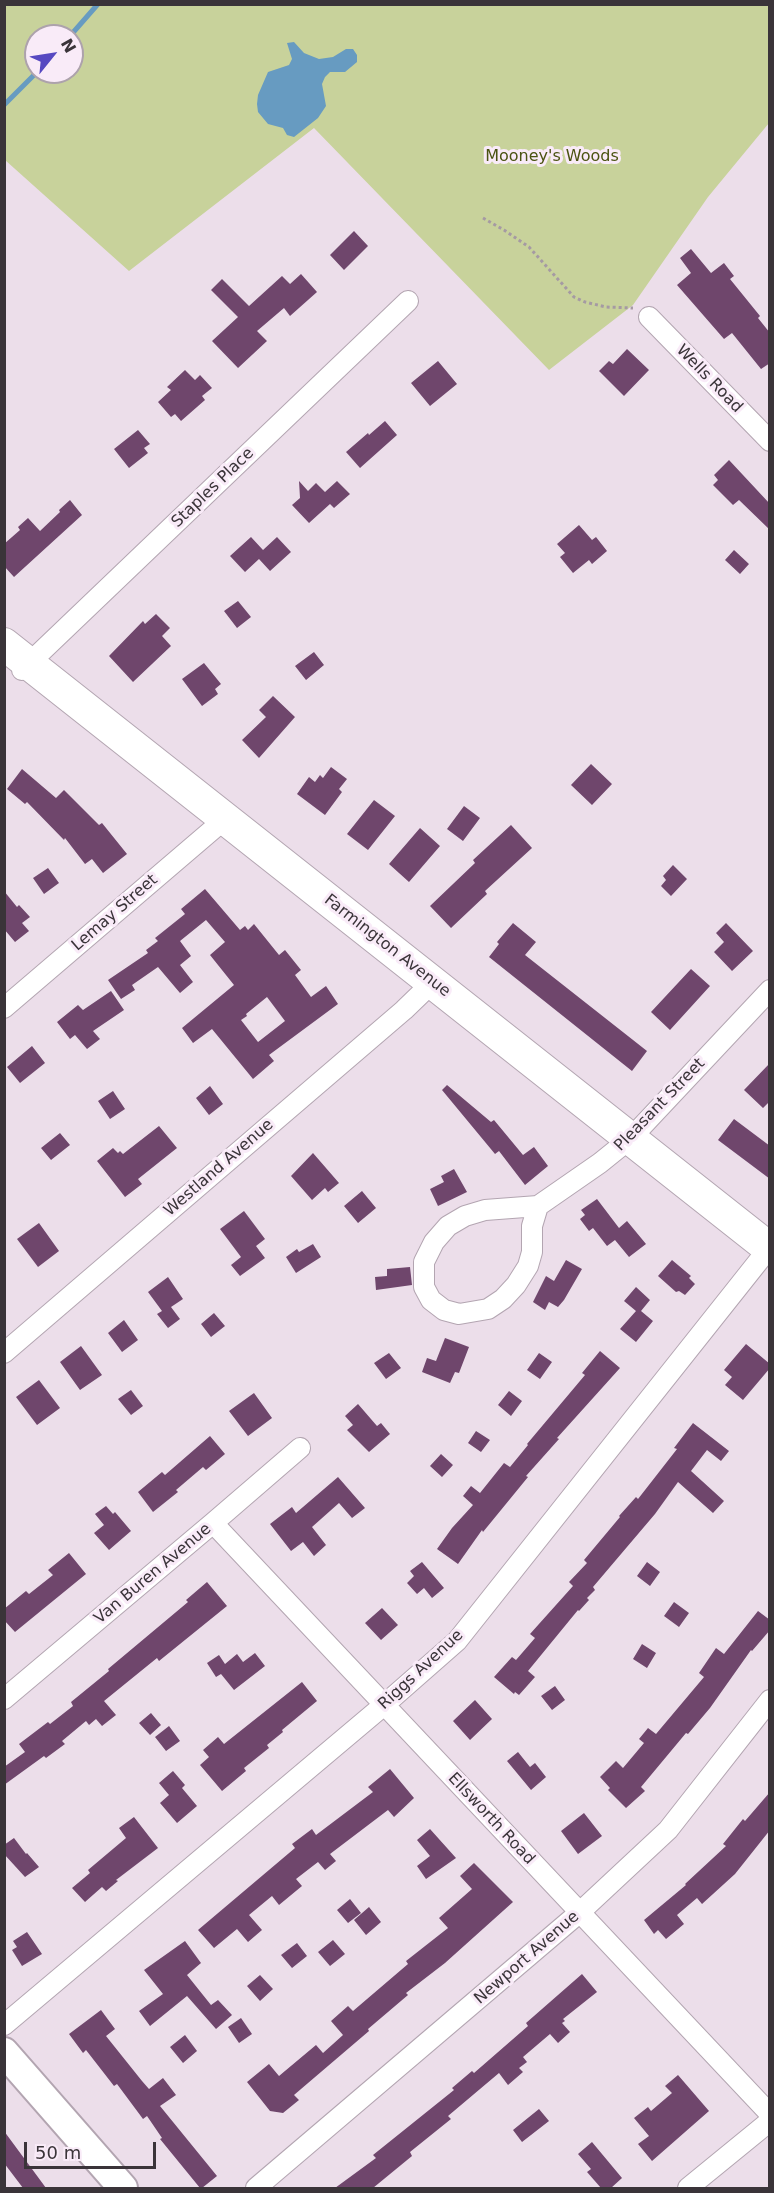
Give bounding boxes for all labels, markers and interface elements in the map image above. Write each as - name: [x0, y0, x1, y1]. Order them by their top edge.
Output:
- north arrow: [24, 24, 84, 84]
- text: N: [57, 35, 80, 56]
- park label: Mooney's Woods: [485, 147, 619, 167]
- street label: Wells Road: [672, 341, 746, 417]
- street label: Staples Place: [168, 444, 258, 532]
- street label: Lemay Street: [68, 871, 162, 955]
- street label: Farmington Avenue: [320, 891, 454, 1001]
- street label: Pleasant Street: [611, 1054, 709, 1156]
- street label: Westland Avenue: [160, 1115, 278, 1221]
- street label: Van Buren Avenue: [91, 1520, 215, 1628]
- street label: Riggs Avenue: [375, 1626, 467, 1714]
- street label: Ellsworth Road: [444, 1769, 538, 1869]
- street label: Newport Avenue: [471, 1907, 583, 2009]
- scale bar: [27, 2130, 159, 2168]
- text: 50 m: [35, 2142, 81, 2163]

